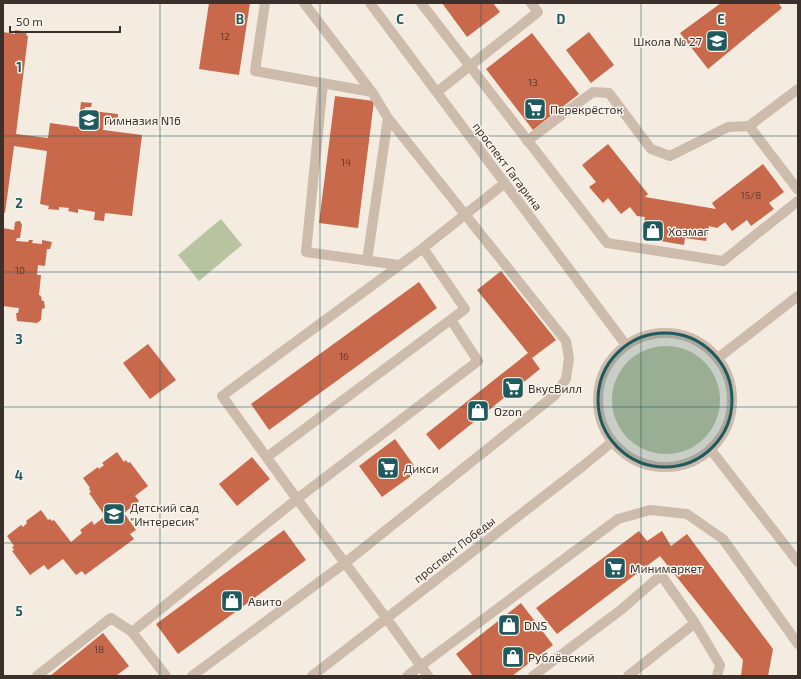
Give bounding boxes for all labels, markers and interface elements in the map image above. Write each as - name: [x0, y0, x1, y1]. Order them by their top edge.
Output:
- scale bar: [10, 8, 120, 34]
- text: B: [236, 11, 244, 27]
- text: C: [396, 11, 404, 27]
- text: D: [557, 11, 566, 27]
- text: E: [717, 11, 725, 27]
- text: 50 m: [16, 14, 43, 28]
- school or university icon: Школа № 27: [704, 28, 730, 54]
- house number: 12: [220, 30, 230, 42]
- place label: Школа № 27: [633, 34, 702, 48]
- text: 1: [16, 59, 22, 75]
- house number: 13: [528, 76, 538, 88]
- supermarket icon: Перекрёсток: [522, 96, 548, 122]
- place label: Перекрёсток: [550, 102, 623, 116]
- school or university icon: Гимназия N16: [76, 107, 102, 133]
- place label: Гимназия N16: [104, 113, 181, 127]
- street label: проспект Гагарина: [470, 119, 546, 213]
- house number: 14: [341, 156, 351, 168]
- house number: 15/8: [741, 189, 761, 201]
- text: 2: [15, 195, 23, 211]
- shop icon: Хозмаг: [640, 218, 666, 244]
- place label: Хозмаг: [668, 224, 710, 238]
- house number: 10: [15, 264, 25, 276]
- text: 3: [15, 331, 23, 347]
- house number: 16: [339, 350, 349, 362]
- supermarket icon: ВкусВилл: [500, 375, 526, 401]
- place label: ВкусВилл: [528, 381, 582, 396]
- shop icon: Ozon: [465, 398, 491, 424]
- place label: Ozon: [494, 404, 522, 418]
- supermarket icon: Дикси: [375, 455, 401, 481]
- place label: Дикси: [404, 461, 439, 475]
- text: 4: [15, 467, 23, 483]
- place label: Детский сад "Интересик": [130, 500, 199, 528]
- school or university icon: Детский сад "Интересик": [101, 501, 127, 527]
- street label: проспект Победы: [411, 513, 497, 585]
- supermarket icon: Минимаркет: [602, 555, 628, 581]
- place label: Минимаркет: [630, 561, 703, 575]
- shop icon: Авито: [219, 588, 245, 614]
- place label: Авито: [248, 594, 282, 608]
- text: 5: [15, 603, 23, 619]
- shop icon: DNS: [496, 612, 522, 638]
- place label: DNS: [524, 618, 547, 632]
- house number: 18: [94, 643, 104, 655]
- shop icon: Рублёвский: [500, 644, 526, 670]
- place label: Рублёвский: [528, 650, 595, 665]

